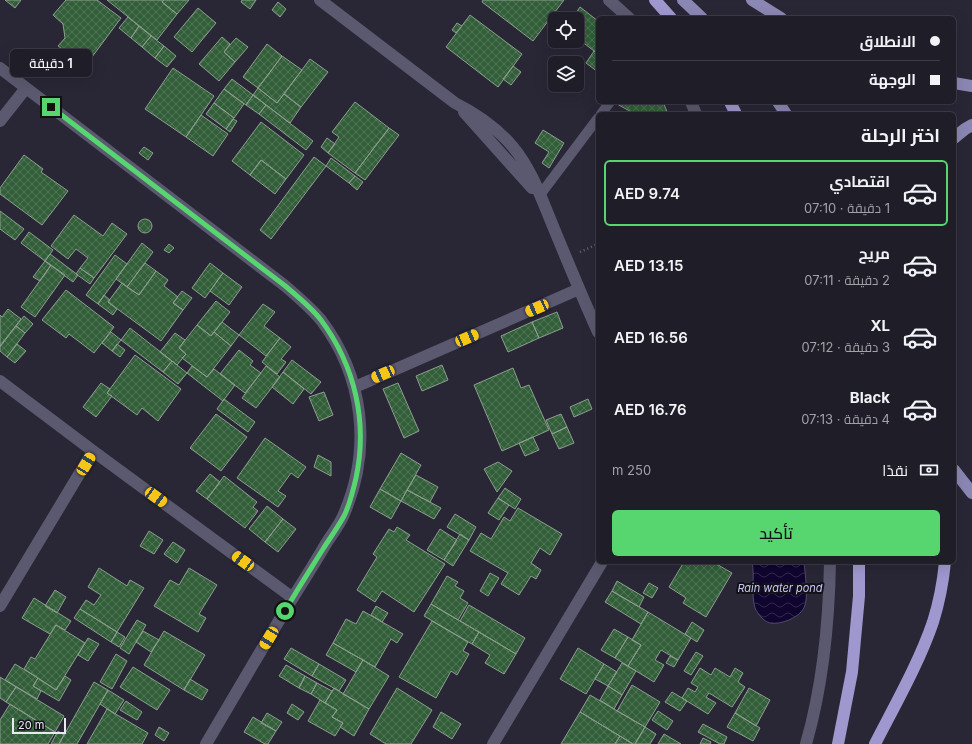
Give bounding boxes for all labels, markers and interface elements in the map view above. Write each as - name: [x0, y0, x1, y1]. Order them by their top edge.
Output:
- map controls: [548, 12, 584, 92]
- button: locate: [548, 12, 584, 48]
- text: الانطلاق: [860, 32, 916, 51]
- callout: 1 دقيقة: [10, 49, 92, 77]
- text: 1 دقيقة: [29, 55, 73, 71]
- button: layers: [548, 56, 584, 92]
- text: الوجهة: [869, 70, 916, 89]
- route end: [42, 98, 60, 116]
- text: اختر الرحلة: [861, 125, 940, 146]
- text: اقتصادي: [830, 172, 890, 191]
- icon: car: [902, 175, 938, 211]
- text: AED 9.74: [614, 184, 680, 203]
- text: 1 دقيقة · 07:10: [804, 200, 890, 216]
- text: مريح: [858, 244, 890, 263]
- icon: car: [902, 247, 938, 283]
- text: AED 13.15: [614, 256, 683, 275]
- text: 2 دقيقة · 07:11: [804, 272, 890, 288]
- car: [524, 298, 550, 318]
- text: XL: [870, 316, 890, 335]
- icon: car: [902, 319, 938, 355]
- car: [454, 328, 480, 348]
- text: AED 16.56: [614, 328, 688, 347]
- text: 3 دقيقة · 07:12: [802, 339, 890, 355]
- car: [370, 364, 396, 384]
- text: Black: [850, 388, 890, 407]
- icon: car: [902, 391, 938, 427]
- text: AED 16.76: [614, 400, 687, 419]
- text: 4 دقيقة · 07:13: [801, 411, 890, 427]
- car: [75, 451, 97, 477]
- icon: cash: [918, 459, 940, 481]
- text: نقدًا: [882, 461, 908, 480]
- text: 250 m: [612, 462, 651, 478]
- car: [143, 485, 169, 509]
- button: تأكيد: [612, 510, 940, 556]
- car: [230, 549, 256, 573]
- water label: Rain water pond: [737, 581, 823, 595]
- route start: [276, 602, 294, 620]
- car: [258, 625, 280, 651]
- scale bar: [12, 716, 66, 735]
- text: 20 m: [18, 718, 44, 732]

